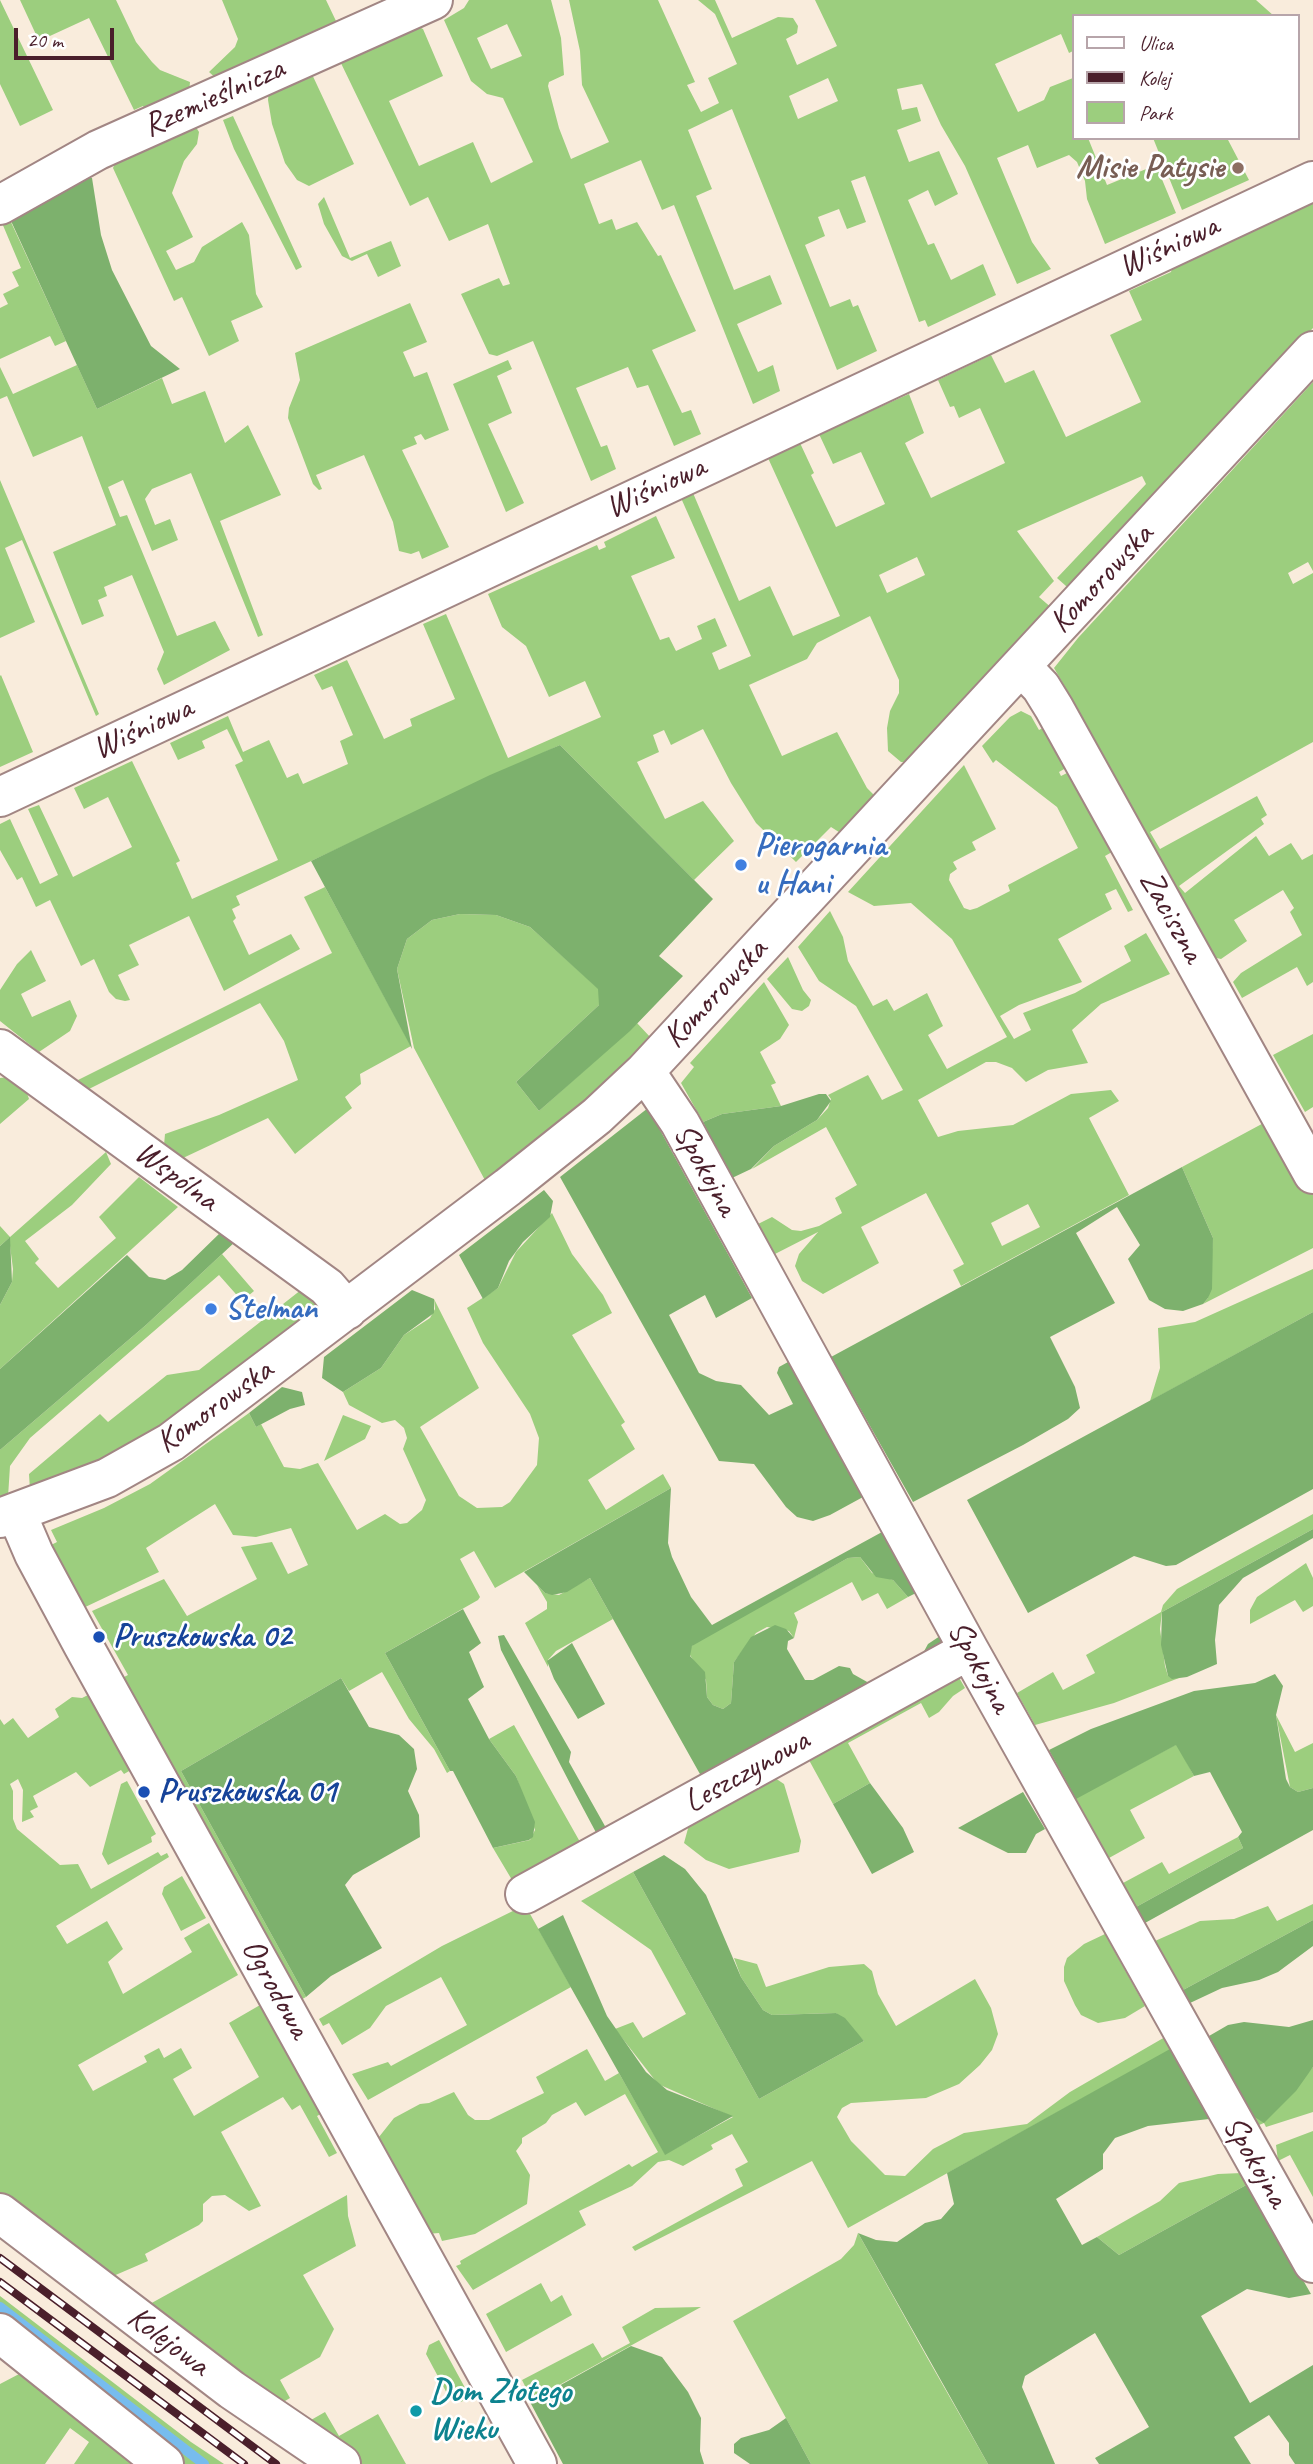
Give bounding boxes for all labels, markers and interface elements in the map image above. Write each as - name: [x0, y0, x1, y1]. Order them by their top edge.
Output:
- scale bar: [18, 14, 117, 58]
- legend: [1072, 14, 1299, 140]
- text: 20 m: [27, 27, 63, 53]
- text: Ulica: [1139, 30, 1173, 56]
- street label: Rzemieślnicza: [137, 49, 291, 147]
- text: Kolej: [1139, 65, 1170, 91]
- text: Park: [1139, 100, 1172, 126]
- place label: Misie Patysie: [1076, 148, 1224, 188]
- marker: Misie Patysie: [1230, 160, 1246, 176]
- street label: Wiśniowa: [1113, 207, 1225, 287]
- street label: Wiśniowa: [600, 448, 712, 528]
- street label: Komorowska: [1042, 516, 1162, 642]
- street label: Wiśniowa: [87, 689, 199, 769]
- place label: Pierogarnia u Hani: [755, 826, 886, 904]
- marker: Pierogarnia u Hani: [733, 857, 749, 873]
- street label: Zaciszna: [1130, 864, 1212, 970]
- street label: Komorowska: [656, 931, 776, 1057]
- street label: Spokojna: [664, 1117, 746, 1223]
- street label: Wspólna: [126, 1133, 226, 1221]
- place label: Stelman: [225, 1289, 317, 1329]
- marker: Stelman: [203, 1301, 219, 1317]
- street label: Komorowska: [149, 1351, 281, 1463]
- street label: Spokojna: [938, 1614, 1020, 1720]
- place label: Pruszkowska 02: [113, 1617, 291, 1657]
- marker: Pruszkowska 02: [91, 1629, 107, 1645]
- street label: Leszczynowa: [678, 1722, 816, 1822]
- place label: Pruszkowska 01: [158, 1772, 336, 1812]
- marker: Pruszkowska 01: [136, 1784, 152, 1800]
- street label: Ogrodowa: [232, 1932, 318, 2046]
- street label: Spokojna: [1213, 2109, 1297, 2215]
- street label: Kolejowa: [119, 2298, 217, 2386]
- place label: Dom Złotego Wieku: [430, 2372, 571, 2450]
- marker: Dom Złotego Wieku: [408, 2403, 424, 2419]

